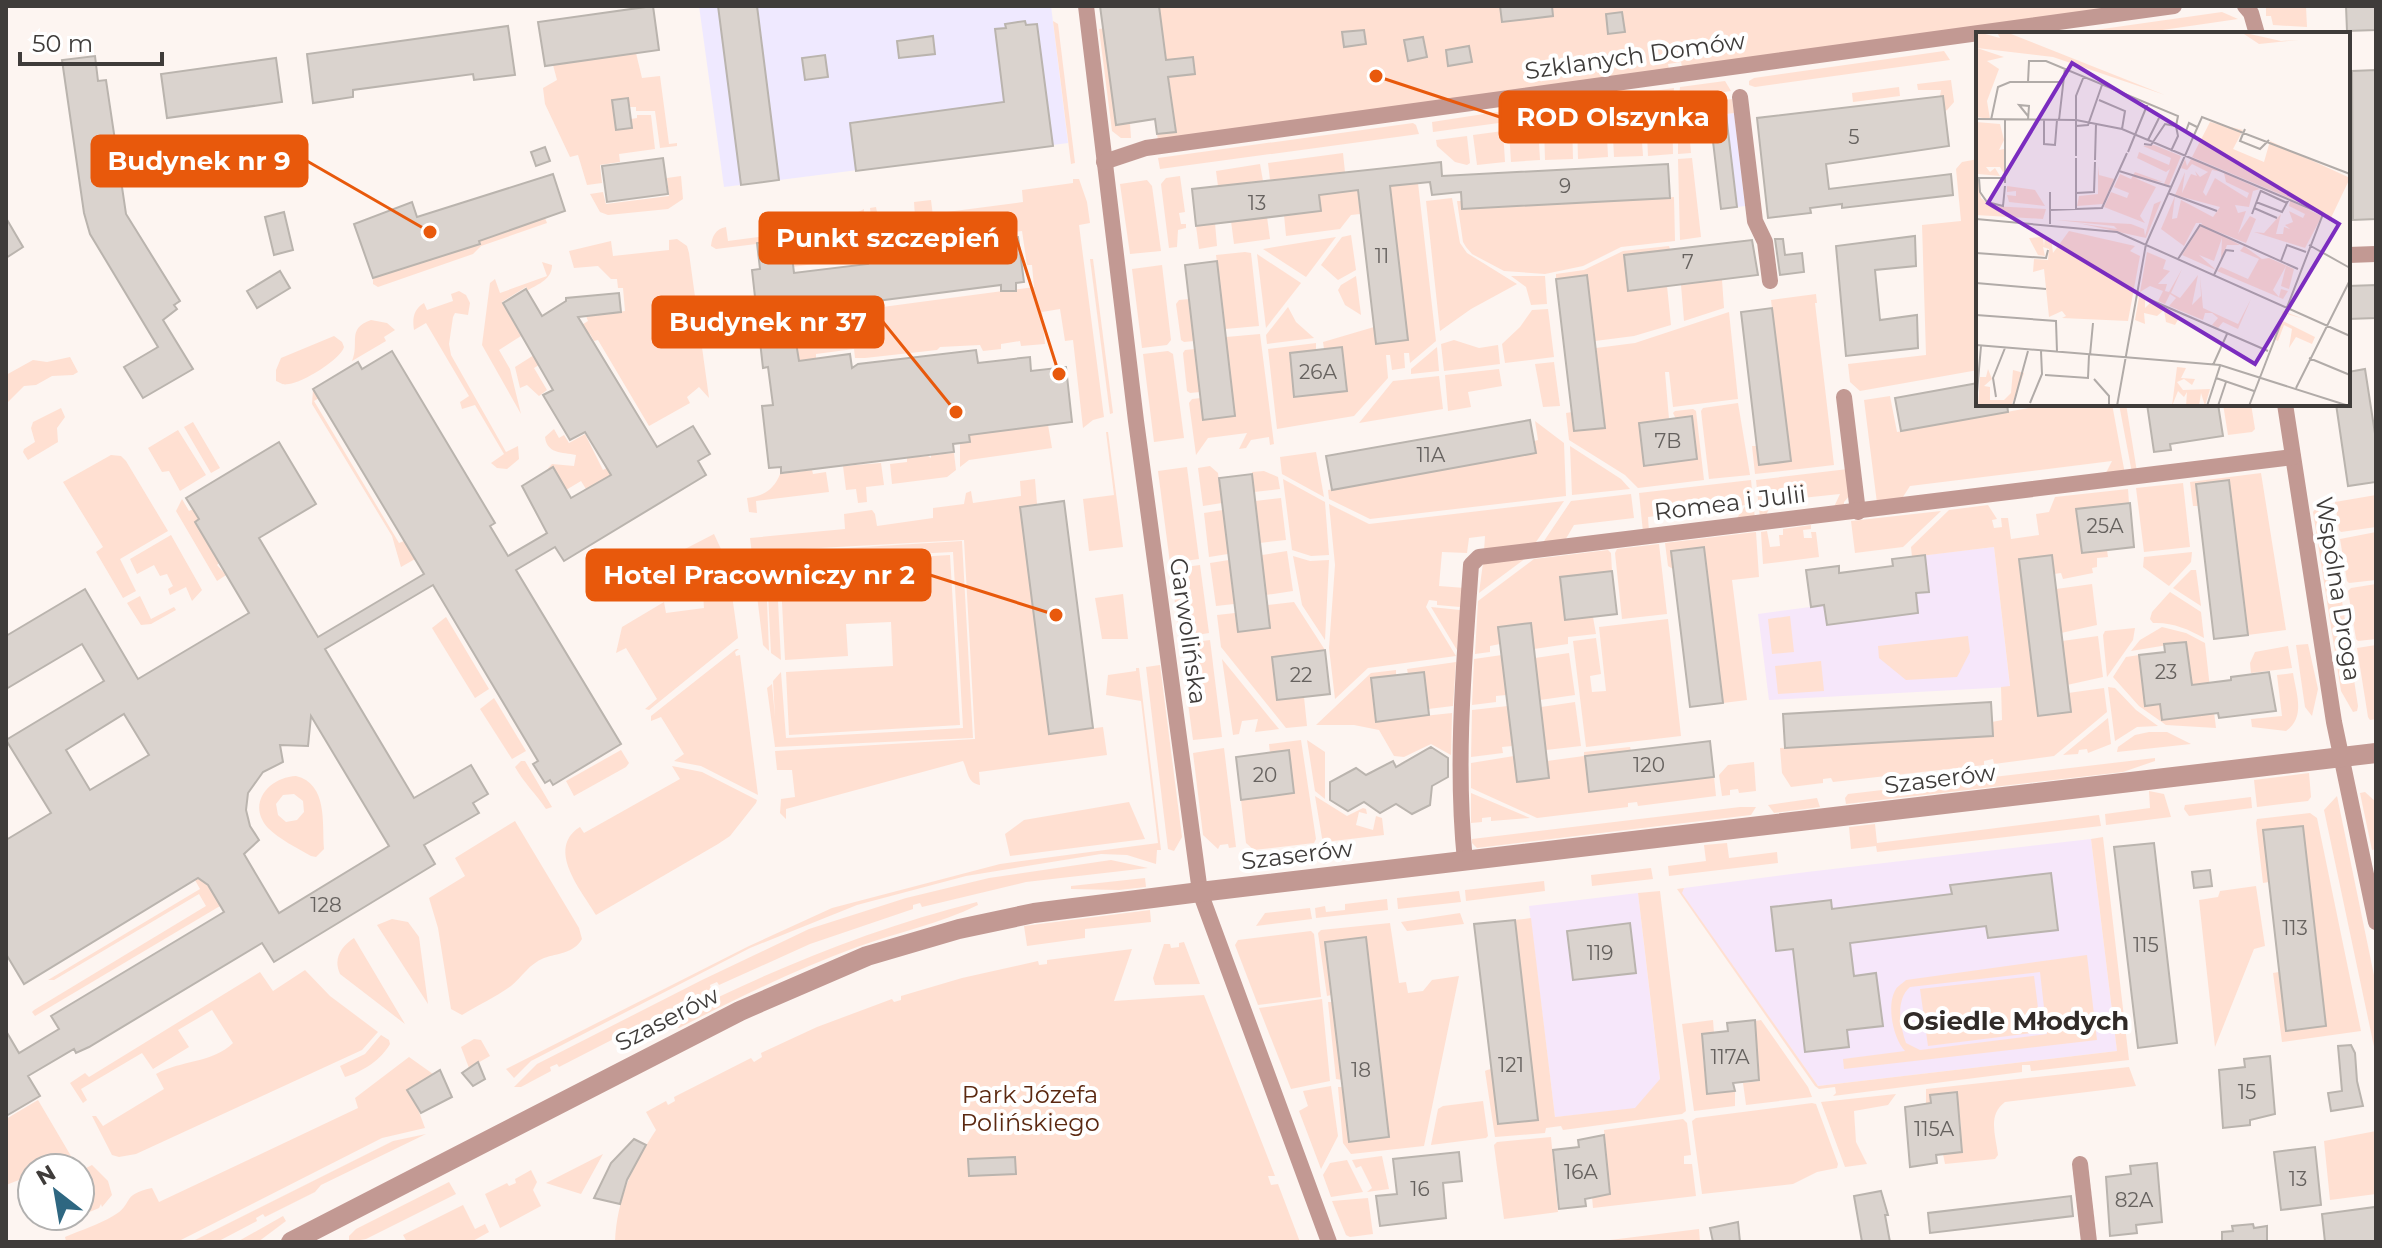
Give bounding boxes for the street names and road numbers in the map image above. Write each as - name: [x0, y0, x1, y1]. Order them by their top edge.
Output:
- street label: Szklanych Domów: [1523, 26, 1747, 85]
- street label: Romea i Julii: [1652, 479, 1807, 526]
- street label: Wspólna Droga: [2310, 495, 2367, 683]
- street label: Garwolińska: [1164, 556, 1213, 706]
- street label: Szaserów: [1882, 757, 1998, 800]
- street label: Szaserów: [1239, 833, 1355, 876]
- street label: Szaserów: [610, 980, 723, 1057]

